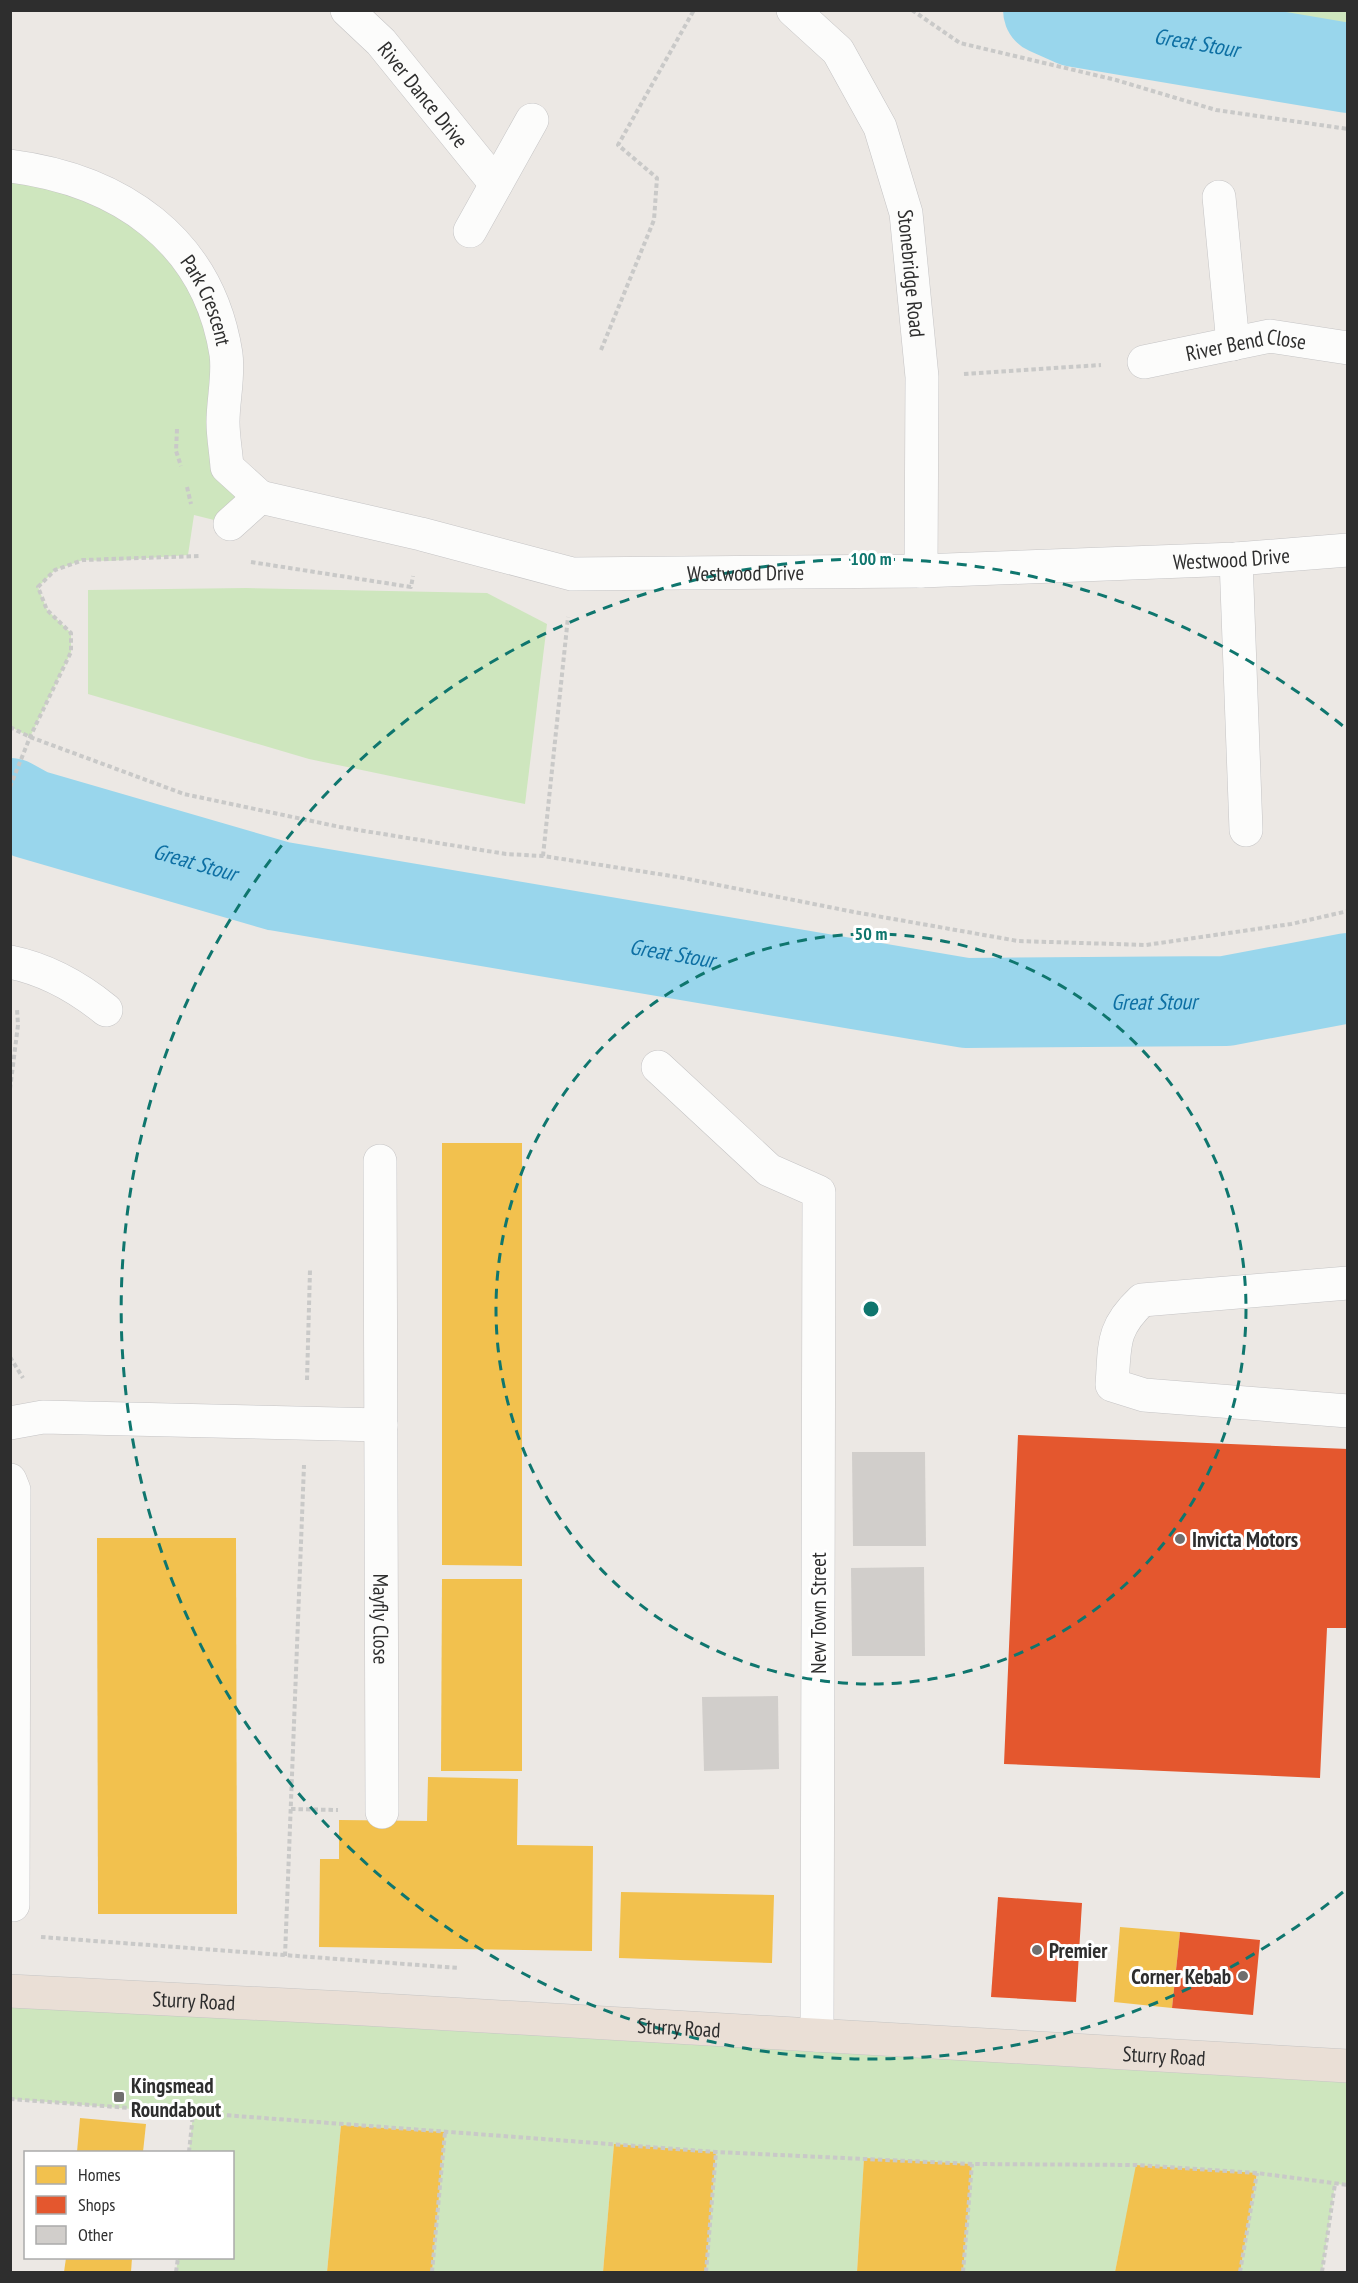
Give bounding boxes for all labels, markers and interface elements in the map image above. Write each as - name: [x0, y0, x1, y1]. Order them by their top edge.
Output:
- water label: Great Stour: [1152, 22, 1244, 64]
- street label: River Dance Drive: [372, 36, 474, 153]
- street label: Stonebridge Road: [892, 208, 932, 338]
- street label: Park Crescent: [175, 249, 238, 348]
- street label: River Bend Close: [1183, 322, 1308, 367]
- street label: Westwood Drive: [1172, 541, 1291, 575]
- text: 100 m: [850, 547, 892, 570]
- street label: Westwood Drive: [687, 559, 804, 587]
- water label: Great Stour: [150, 837, 243, 888]
- text: 50 m: [855, 922, 887, 945]
- water label: Great Stour: [628, 932, 720, 975]
- water label: Great Stour: [1111, 987, 1200, 1016]
- centre of rings: [861, 1299, 881, 1319]
- place label: Invicta Motors: [1192, 1526, 1298, 1553]
- marker: Invicta Motors: [1173, 1532, 1187, 1546]
- street label: New Town Street: [805, 1552, 832, 1674]
- street label: Mayfly Close: [368, 1574, 395, 1664]
- place label: Premier: [1049, 1937, 1108, 1964]
- marker: Premier: [1030, 1943, 1044, 1957]
- place label: Corner Kebab: [1131, 1963, 1231, 1990]
- marker: Corner Kebab: [1236, 1969, 1250, 1983]
- street label: Sturry Road: [152, 1985, 236, 2016]
- street label: Sturry Road: [637, 2011, 721, 2043]
- street label: Sturry Road: [1122, 2039, 1206, 2071]
- place label: Kingsmead Roundabout: [131, 2072, 221, 2123]
- marker: Kingsmead Roundabout: [112, 2090, 126, 2104]
- legend: [24, 2151, 234, 2259]
- text: Homes: [78, 2163, 121, 2186]
- text: Shops: [78, 2193, 115, 2216]
- text: Other: [78, 2223, 113, 2246]

